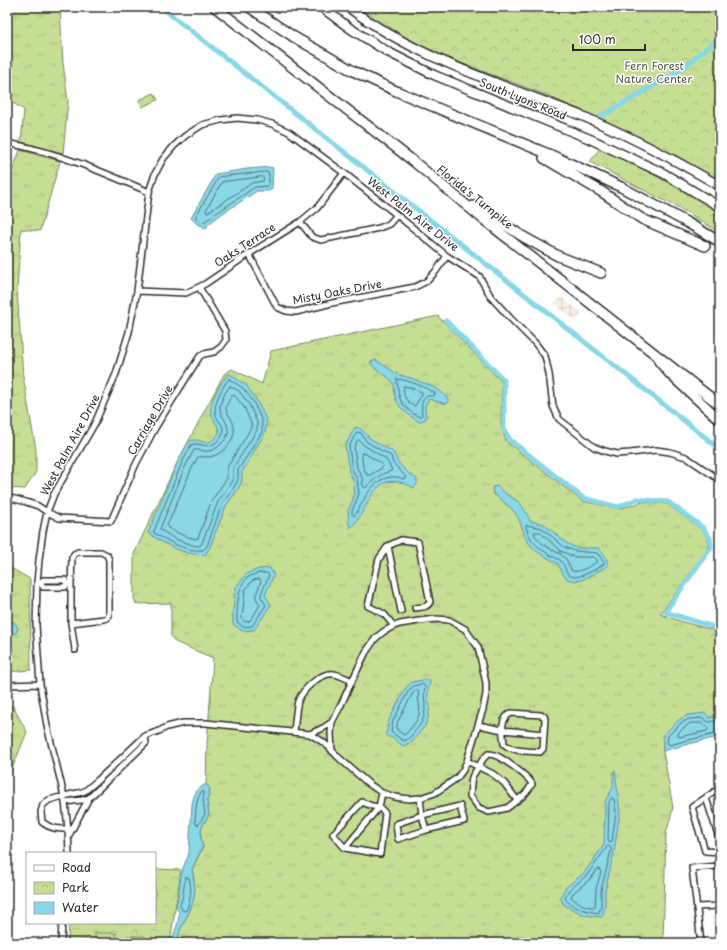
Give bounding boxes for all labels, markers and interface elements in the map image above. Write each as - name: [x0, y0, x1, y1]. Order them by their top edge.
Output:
- scale bar: [573, 26, 645, 52]
- text: 100 m: [579, 30, 616, 48]
- park label: Fern Forest Nature Center: [616, 57, 693, 87]
- street label: South Lyons Road: [477, 73, 569, 124]
- street label: Florida's Turnpike: [434, 161, 517, 233]
- street label: West Palm Aire Drive: [364, 172, 463, 255]
- street label: Oaks Terrace: [211, 218, 279, 271]
- street label: Misty Oaks Drive: [291, 275, 383, 308]
- street label: Carriage Drive: [123, 381, 177, 458]
- street label: West Palm Aire Drive: [36, 391, 104, 498]
- legend: [26, 852, 156, 924]
- text: Road: [62, 858, 91, 876]
- text: Park: [62, 878, 89, 896]
- text: Water: [62, 898, 99, 916]

